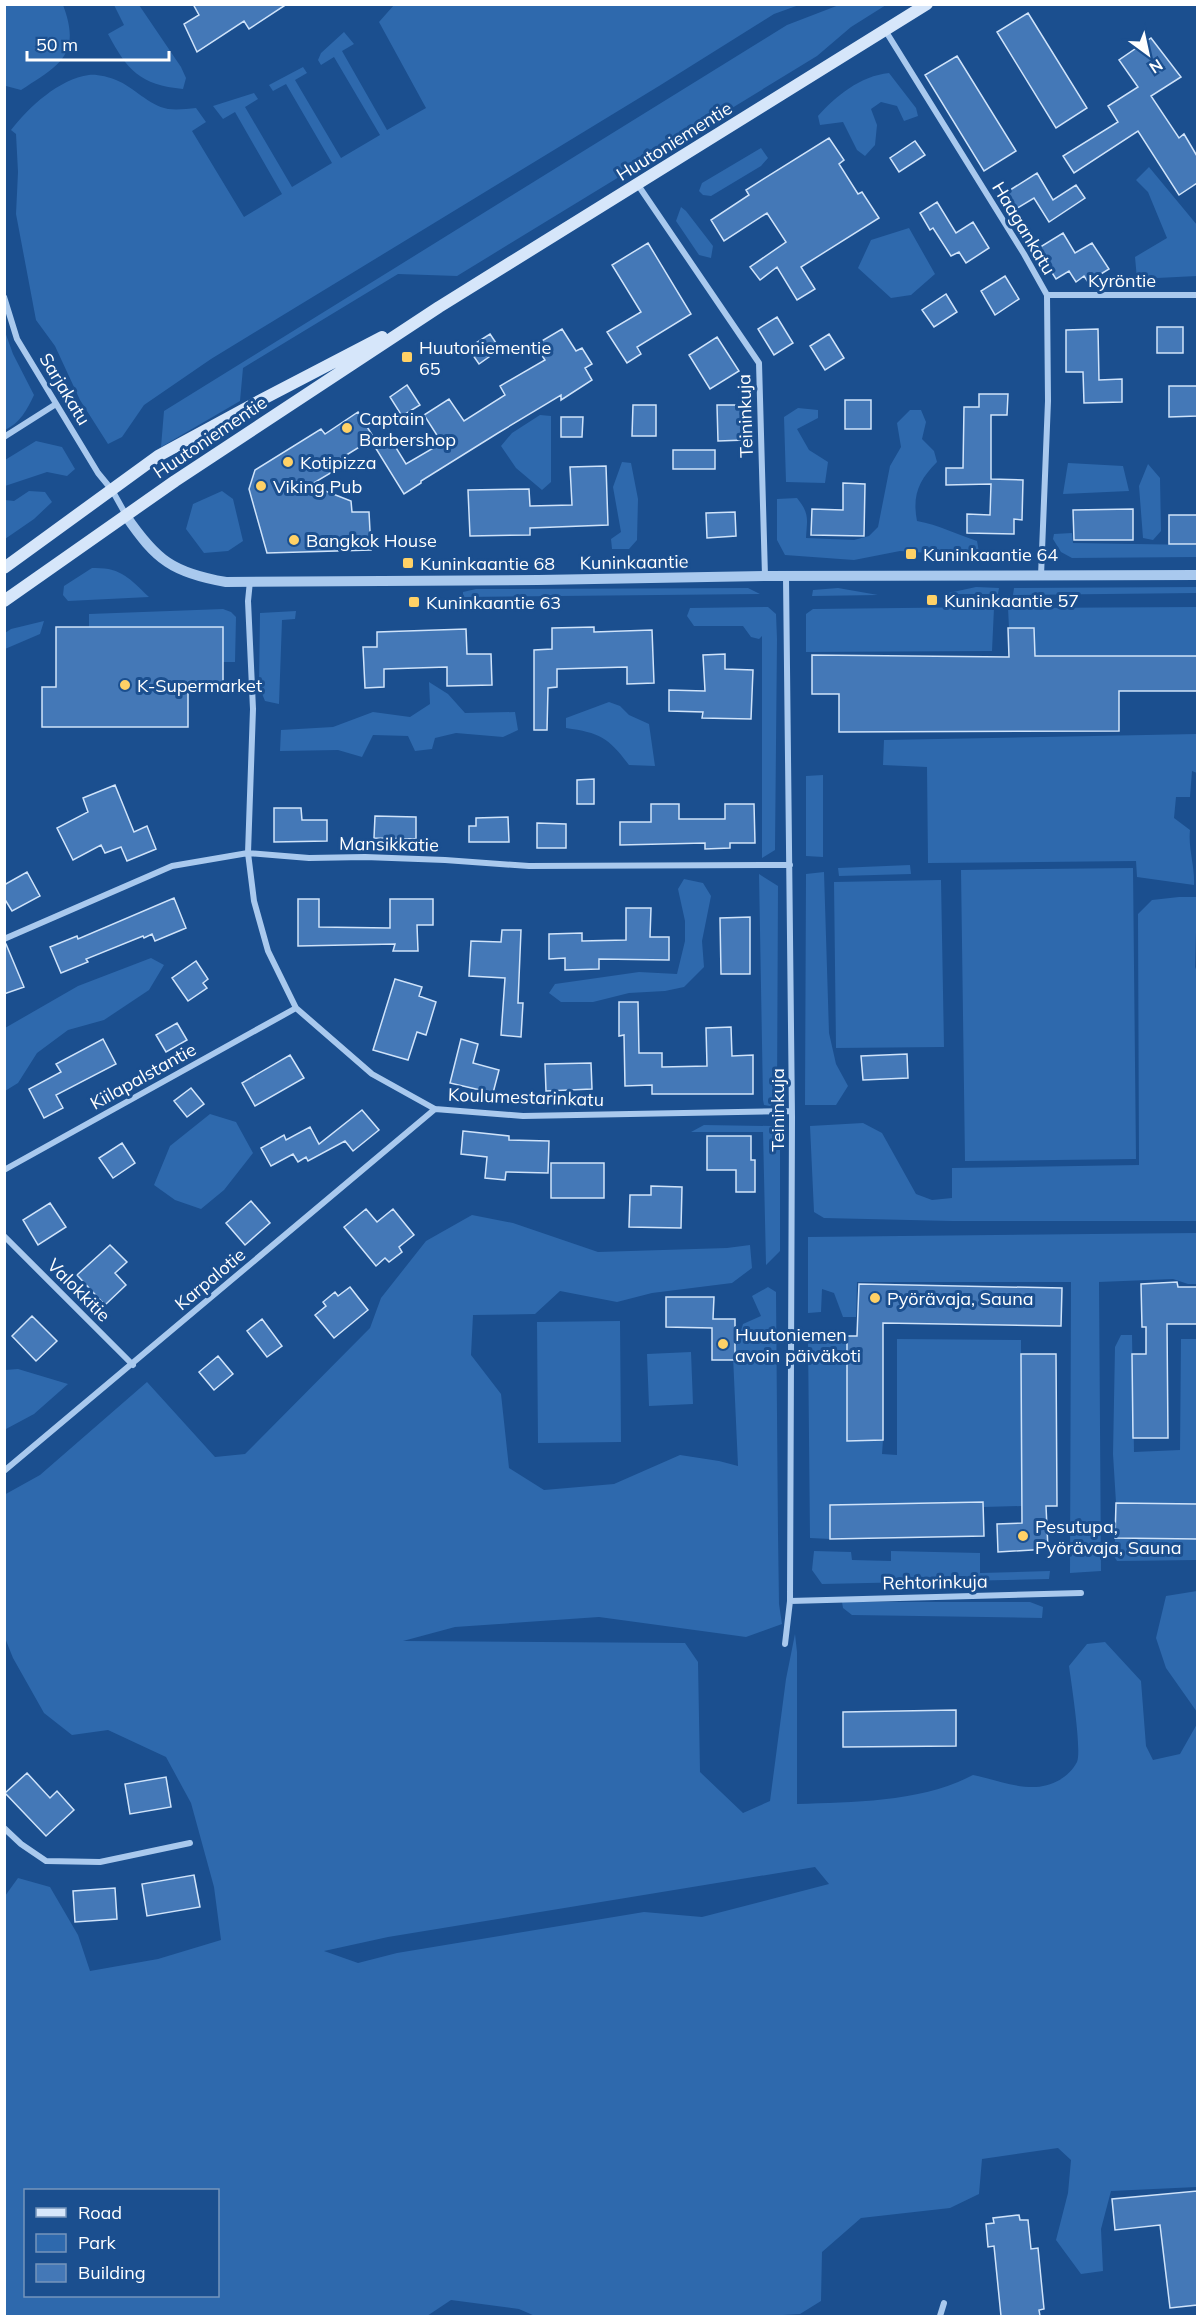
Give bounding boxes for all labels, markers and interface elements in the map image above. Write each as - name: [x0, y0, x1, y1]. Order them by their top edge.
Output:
- scale bar: [27, 24, 170, 62]
- north arrow: [1118, 24, 1178, 84]
- text: 50 m: [36, 33, 78, 56]
- text: N: [1146, 55, 1167, 78]
- street label: Huutoniementie: [612, 96, 736, 186]
- street label: Haagankatu: [987, 177, 1061, 279]
- street label: Kyröntie: [1088, 269, 1156, 292]
- place label: Huutoniementie 65: [419, 336, 551, 380]
- street label: Sarjakatu: [34, 349, 96, 429]
- marker: Huutoniementie 65: [400, 350, 414, 364]
- street label: Teininkuja: [732, 374, 758, 458]
- street label: Huutoniementie: [149, 391, 271, 483]
- place label: Captain Barbershop: [359, 407, 456, 451]
- marker: Captain Barbershop: [340, 421, 354, 435]
- place label: Kotipizza: [300, 451, 376, 474]
- marker: Kotipizza: [281, 455, 295, 469]
- place label: Viking Pub: [273, 475, 362, 498]
- marker: Viking Pub: [254, 479, 268, 493]
- place label: Bangkok House: [306, 529, 437, 552]
- marker: Bangkok House: [287, 533, 301, 547]
- place label: Kuninkaantie 64: [923, 543, 1058, 566]
- marker: Kuninkaantie 64: [904, 547, 918, 561]
- street label: Kuninkaantie: [579, 550, 689, 574]
- place label: Kuninkaantie 68: [420, 552, 555, 575]
- marker: Kuninkaantie 68: [401, 556, 415, 570]
- place label: Kuninkaantie 57: [944, 589, 1079, 612]
- place label: Kuninkaantie 63: [426, 591, 561, 614]
- marker: Kuninkaantie 57: [925, 593, 939, 607]
- marker: Kuninkaantie 63: [407, 595, 421, 609]
- place label: K-Supermarket: [137, 674, 262, 697]
- marker: K-Supermarket: [118, 678, 132, 692]
- street label: Mansikkatie: [339, 832, 439, 856]
- street label: Kiilapalstantie: [86, 1037, 200, 1115]
- street label: Teininkuja: [766, 1068, 789, 1152]
- street label: Koulumestarinkatu: [448, 1083, 604, 1111]
- street label: Karpalotie: [170, 1243, 250, 1315]
- street label: Valokkitie: [43, 1254, 115, 1326]
- place label: Pyörävaja, Sauna: [887, 1287, 1034, 1310]
- marker: Pyörävaja, Sauna: [868, 1291, 882, 1305]
- place label: Huutoniemen avoin päiväkoti: [735, 1323, 861, 1367]
- marker: Huutoniemen avoin päiväkoti: [716, 1337, 730, 1351]
- place label: Pesutupa, Pyörävaja, Sauna: [1035, 1515, 1182, 1559]
- marker: Pesutupa, Pyörävaja, Sauna: [1016, 1529, 1030, 1543]
- street label: Rehtorinkuja: [882, 1570, 988, 1594]
- legend: [24, 2189, 219, 2297]
- text: Road: [78, 2201, 122, 2224]
- text: Park: [78, 2231, 117, 2254]
- text: Building: [78, 2261, 146, 2284]

